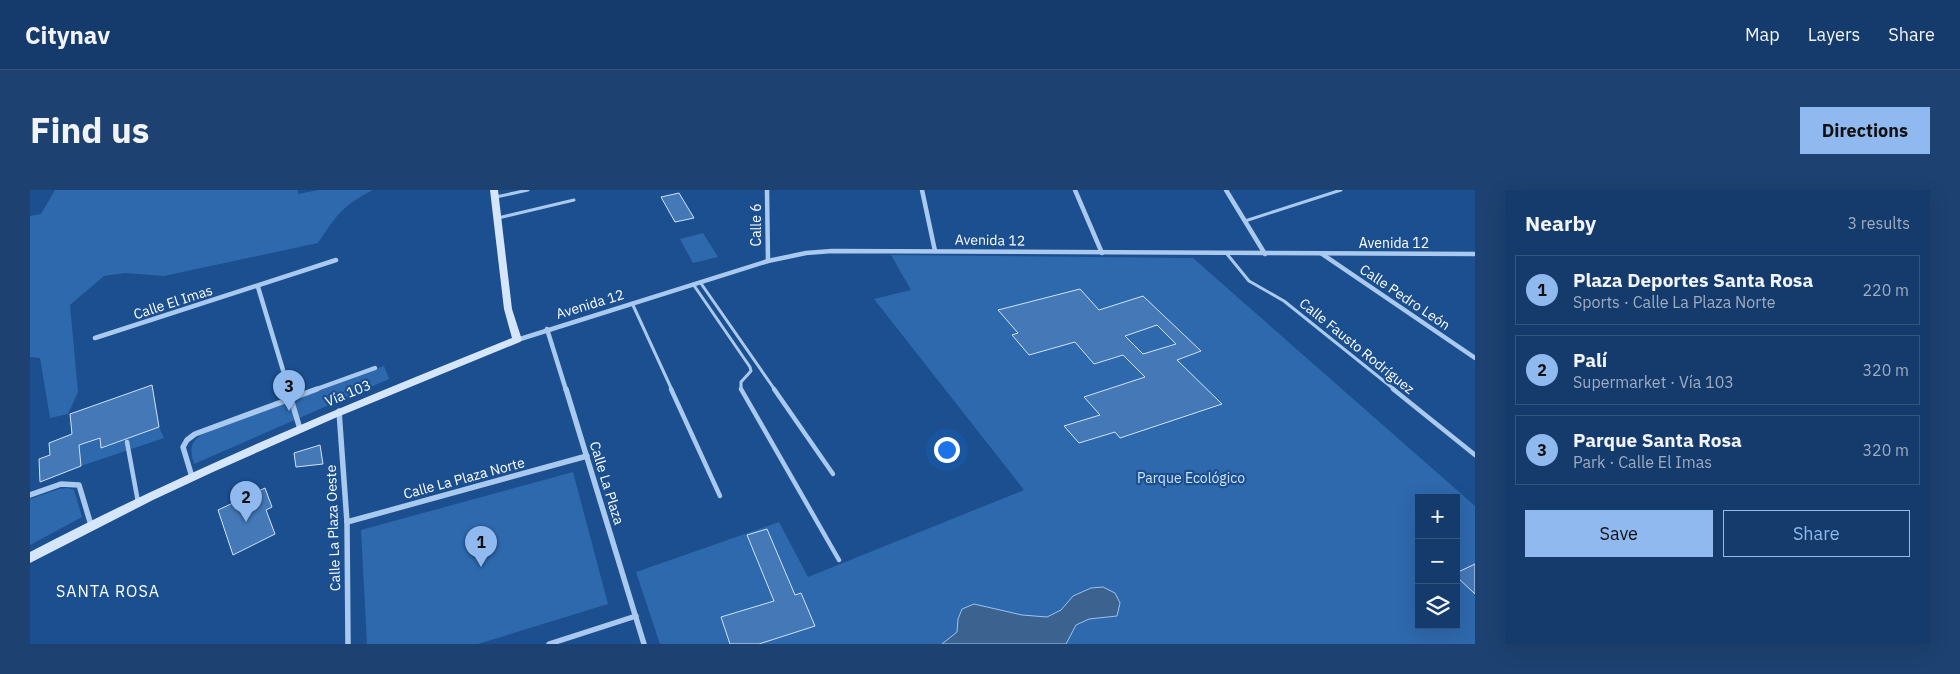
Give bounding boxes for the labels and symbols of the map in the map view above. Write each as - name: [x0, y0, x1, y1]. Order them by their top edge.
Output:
- street label: Calle 6: [747, 203, 765, 247]
- street label: Avenida 12: [955, 230, 1025, 250]
- street label: Avenida 12: [1359, 234, 1429, 252]
- street label: Calle Pedro León: [1356, 260, 1454, 334]
- street label: Calle El Imas: [131, 281, 215, 323]
- street label: Avenida 12: [554, 285, 626, 323]
- street label: Calle Fausto Rodríguez: [1296, 294, 1419, 398]
- pin: 3: [273, 370, 305, 411]
- street label: Vía 103: [322, 376, 374, 410]
- your location: [934, 437, 960, 463]
- street label: Calle La Plaza: [586, 439, 628, 527]
- street label: Calle La Plaza Norte: [401, 453, 527, 503]
- street label: Calle La Plaza Oeste: [322, 464, 344, 591]
- park label: Parque Ecológico: [1137, 469, 1245, 487]
- pin: 2: [230, 481, 262, 522]
- pin: 1: [465, 526, 497, 567]
- district label: SANTA ROSA: [56, 581, 160, 601]

